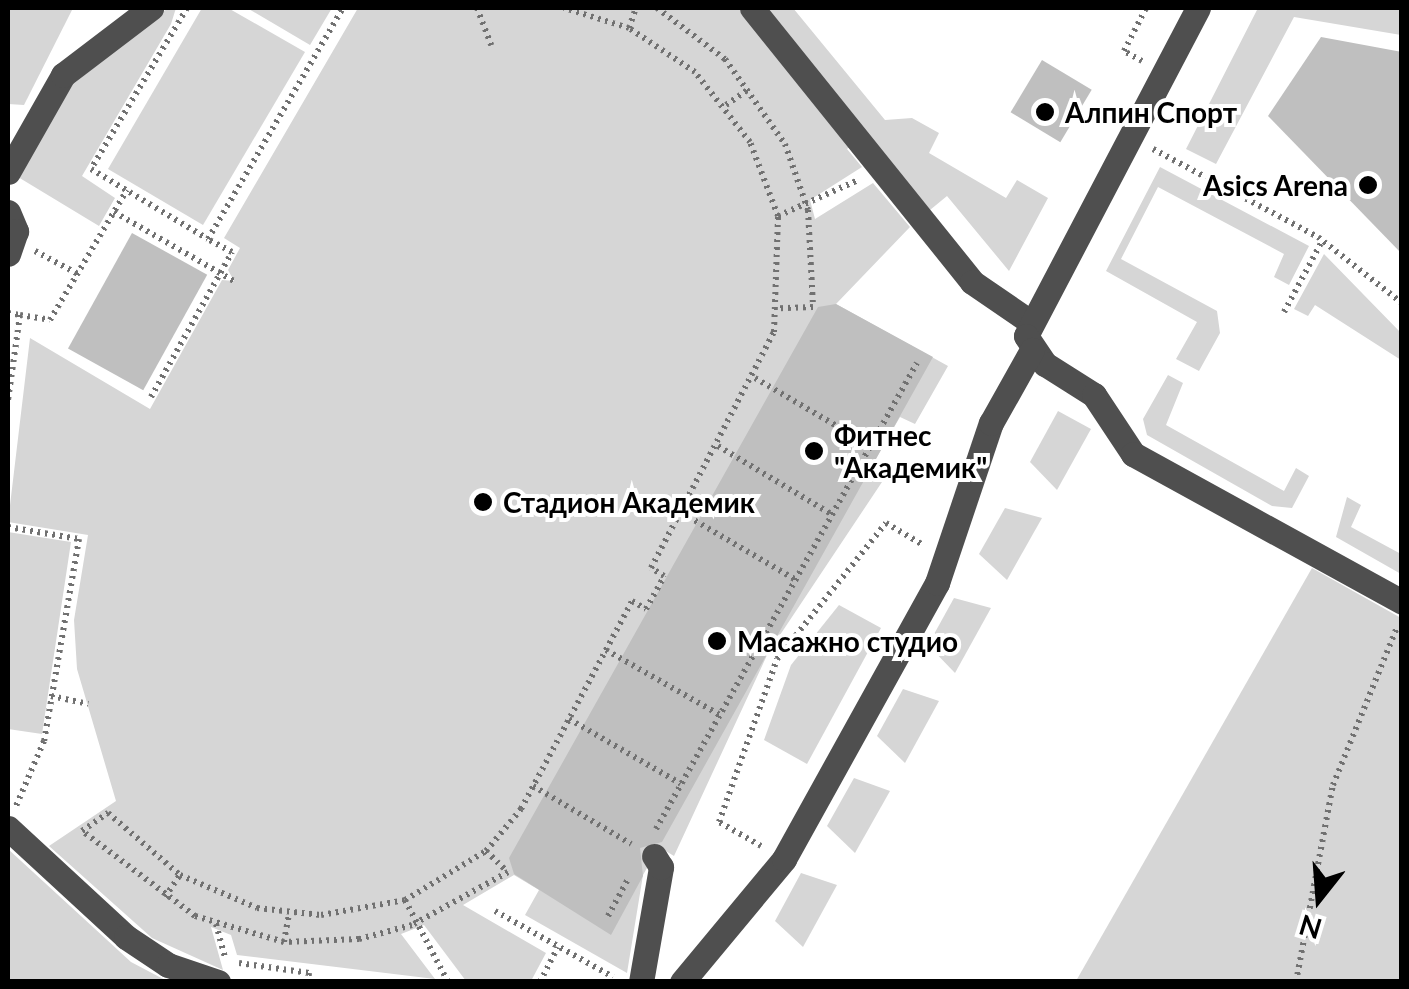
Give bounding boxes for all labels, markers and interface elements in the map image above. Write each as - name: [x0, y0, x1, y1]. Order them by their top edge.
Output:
- place label: Алпин Спорт: [1065, 95, 1237, 129]
- marker: Алпин Спорт: [1034, 101, 1056, 123]
- place label: Asics Arena: [1202, 168, 1348, 202]
- marker: Asics Arena: [1357, 174, 1379, 196]
- place label: Фитнес "Академик": [834, 418, 987, 484]
- marker: Фитнес "Академик": [803, 440, 825, 462]
- place label: Стадион Академик: [503, 485, 755, 519]
- marker: Стадион Академик: [472, 491, 494, 513]
- place label: Масажно студио: [737, 624, 958, 658]
- marker: Масажно студио: [706, 630, 728, 652]
- north arrow: [1269, 849, 1369, 949]
- text: N: [1295, 908, 1326, 947]

